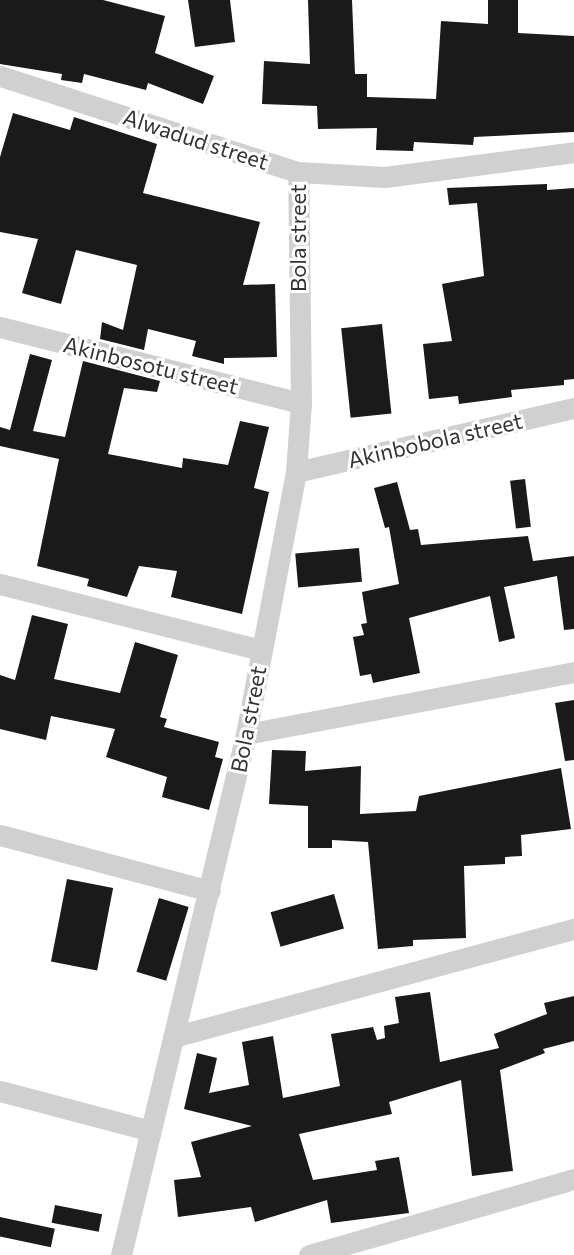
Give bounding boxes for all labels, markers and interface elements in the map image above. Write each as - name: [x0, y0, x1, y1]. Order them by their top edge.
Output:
- street label: Alwadud street: [120, 103, 272, 175]
- street label: Bola street: [285, 184, 311, 292]
- street label: Akinbosotu street: [61, 331, 241, 399]
- street label: Akinbobola street: [345, 407, 525, 473]
- street label: Bola street: [225, 663, 271, 775]

